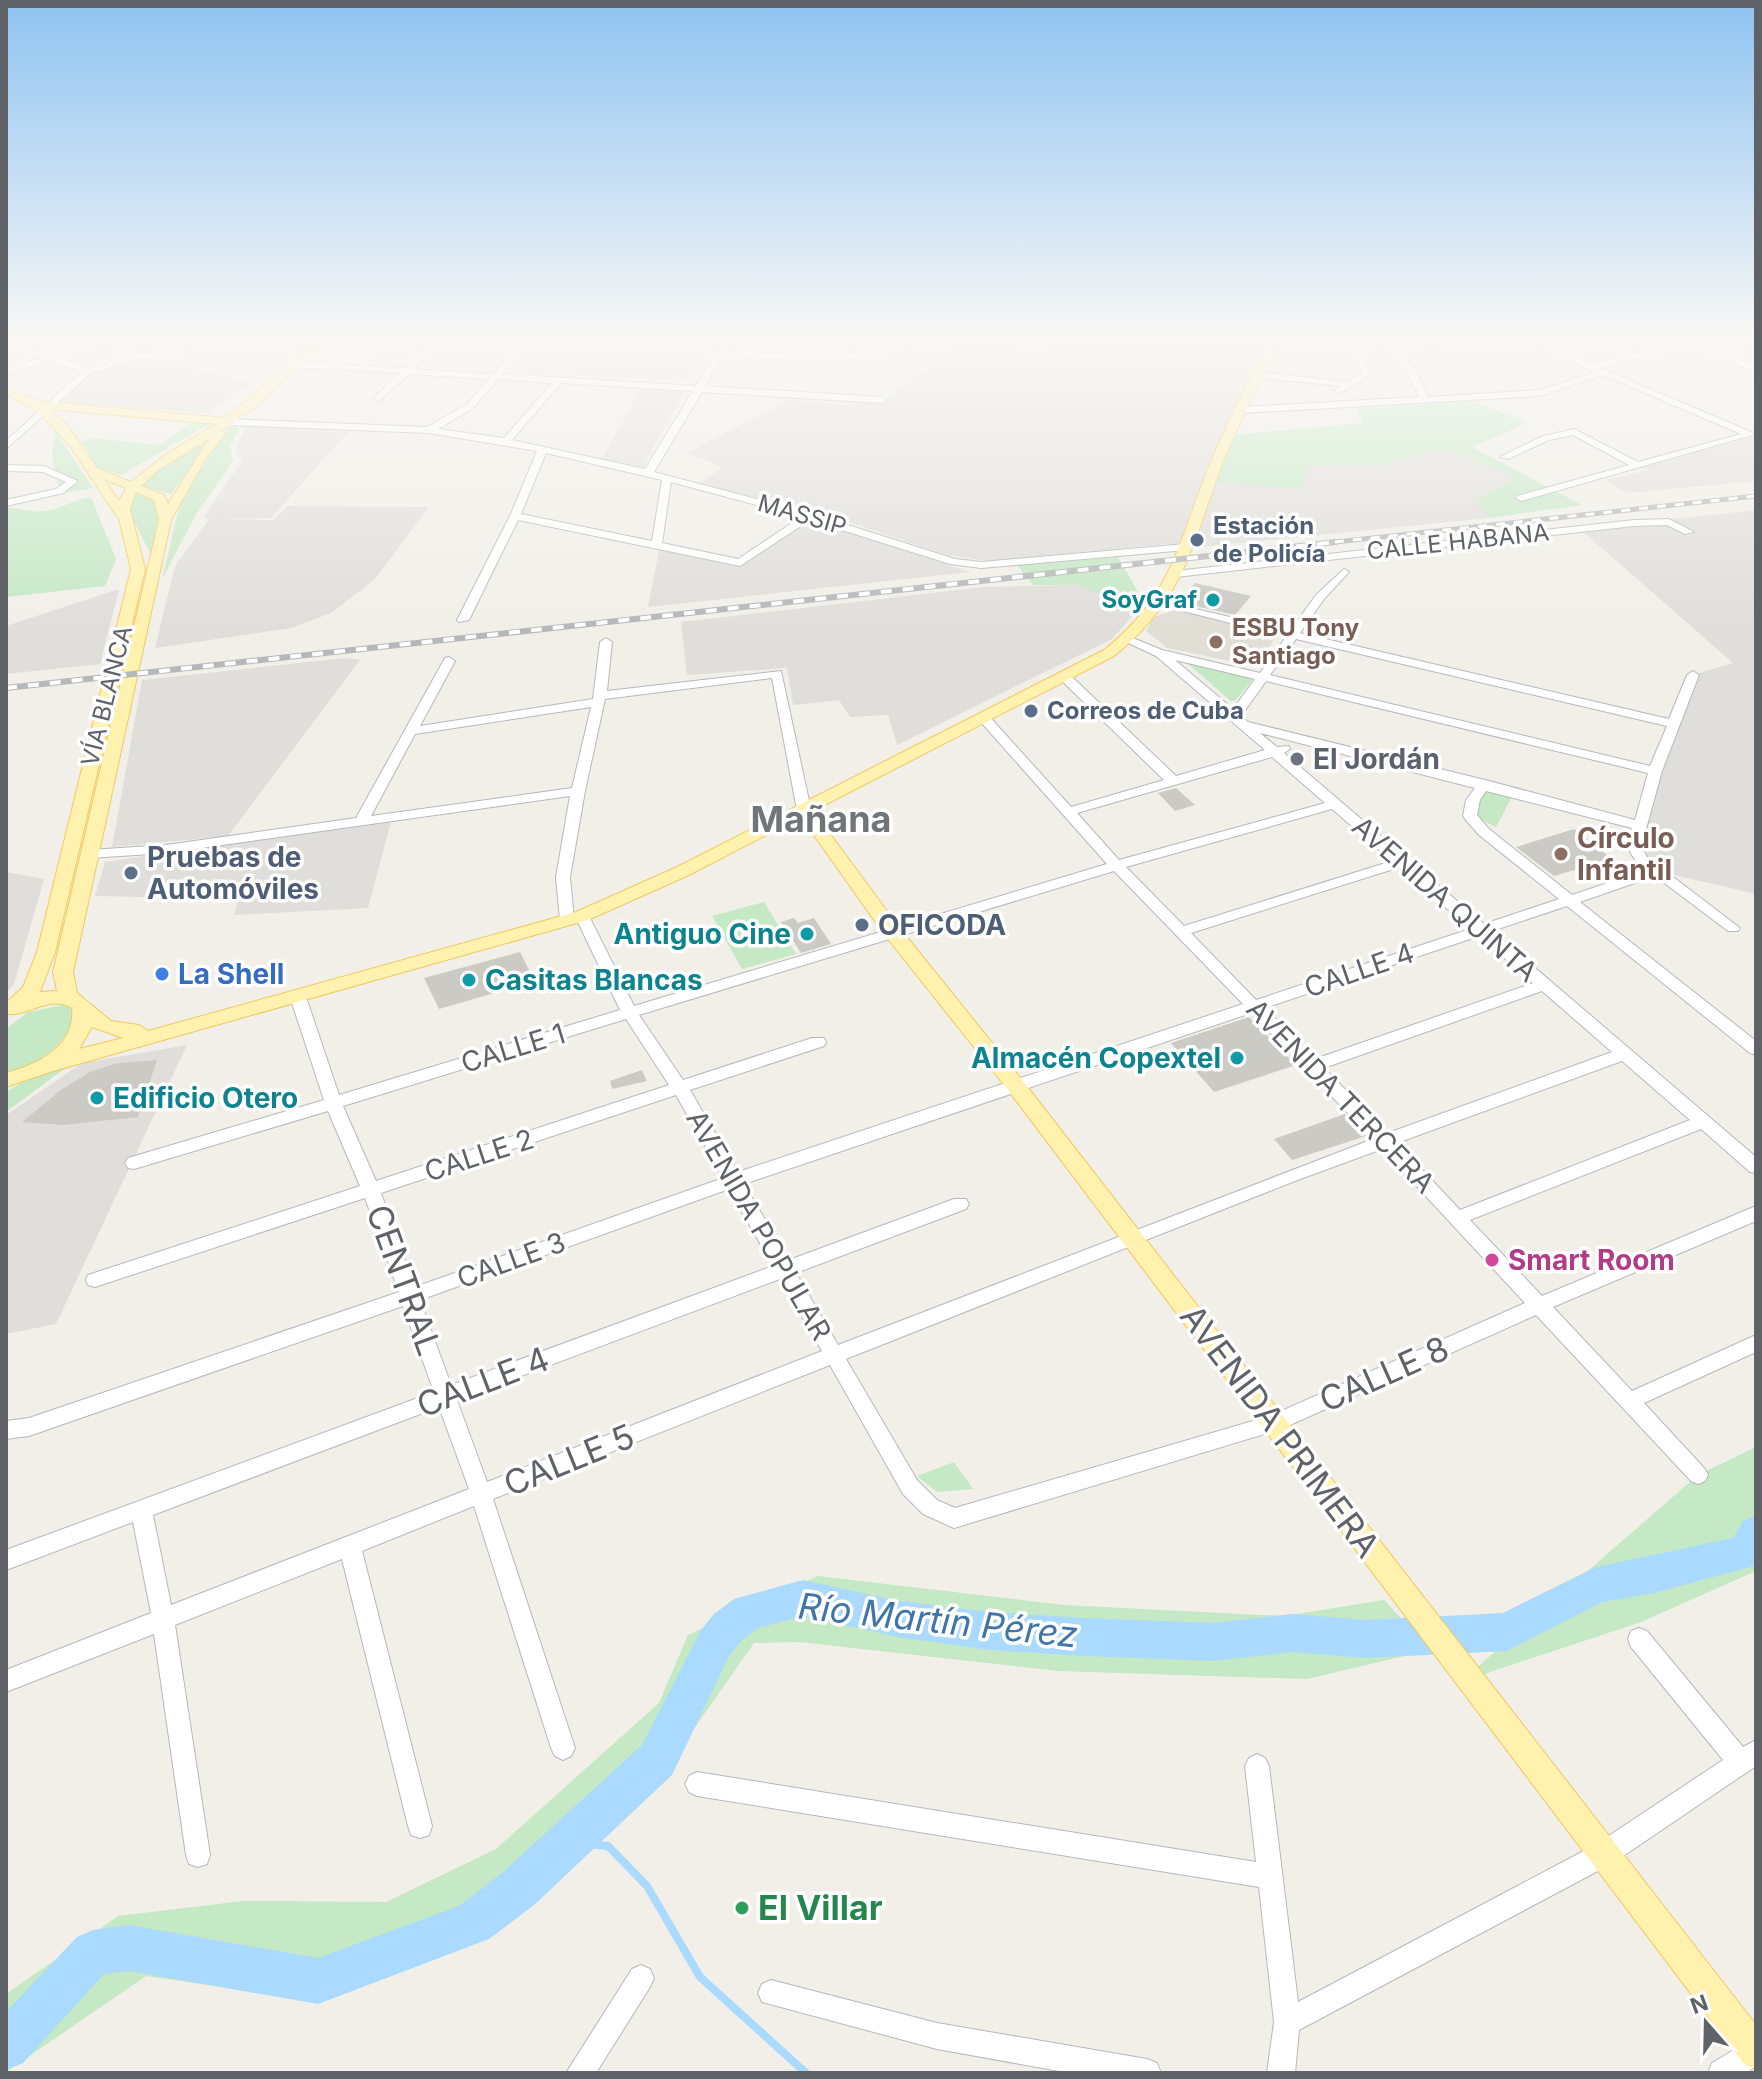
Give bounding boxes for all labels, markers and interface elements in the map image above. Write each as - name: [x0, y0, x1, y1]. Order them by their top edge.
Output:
- street label: MASSIP: [754, 488, 850, 541]
- place label: Estación de Policía: [1213, 511, 1326, 568]
- street label: CALLE HABANA: [1365, 518, 1551, 565]
- marker: Estación de Policía: [1188, 531, 1206, 549]
- place label: SoyGraf: [1102, 585, 1197, 614]
- marker: SoyGraf: [1204, 591, 1222, 609]
- place label: ESBU Tony Santiago: [1232, 613, 1360, 670]
- street label: VÍA BLANCA: [74, 622, 138, 769]
- marker: ESBU Tony Santiago: [1207, 633, 1225, 651]
- place label: Correos de Cuba: [1047, 696, 1244, 725]
- marker: Correos de Cuba: [1022, 702, 1040, 720]
- place label: El Jordán: [1313, 742, 1440, 776]
- marker: El Jordán: [1288, 750, 1306, 768]
- district label: Mañana: [750, 797, 892, 841]
- street label: AVENIDA QUINTA: [1345, 809, 1545, 989]
- place label: Círculo Infantil: [1577, 821, 1675, 887]
- place label: Pruebas de Automóviles: [147, 840, 319, 906]
- marker: Círculo Infantil: [1552, 845, 1570, 863]
- marker: Pruebas de Automóviles: [122, 864, 140, 882]
- place label: OFICODA: [878, 908, 1006, 942]
- marker: OFICODA: [853, 916, 871, 934]
- place label: Antiguo Cine: [613, 917, 791, 951]
- marker: Antiguo Cine: [798, 925, 816, 943]
- street label: CALLE 4: [1300, 935, 1418, 1005]
- place label: La Shell: [178, 957, 284, 991]
- place label: Casitas Blancas: [485, 963, 703, 997]
- marker: La Shell: [153, 965, 171, 983]
- marker: Casitas Blancas: [460, 971, 478, 989]
- street label: AVENIDA TERCERA: [1240, 992, 1442, 1200]
- street label: CALLE 1: [457, 1016, 569, 1080]
- place label: Almacén Copextel: [971, 1041, 1221, 1075]
- marker: Almacén Copextel: [1228, 1049, 1246, 1067]
- place label: Edificio Otero: [113, 1081, 298, 1115]
- marker: Edificio Otero: [88, 1089, 106, 1107]
- street label: AVENIDA POPULAR: [679, 1104, 839, 1346]
- street label: CALLE 2: [420, 1121, 538, 1189]
- street label: CENTRAL: [358, 1199, 451, 1361]
- street label: CALLE 3: [452, 1225, 570, 1295]
- place label: Smart Room: [1508, 1243, 1675, 1277]
- marker: Smart Room: [1483, 1251, 1501, 1269]
- street label: AVENIDA PRIMERA: [1172, 1296, 1389, 1565]
- street label: CALLE 8: [1313, 1327, 1455, 1420]
- street label: CALLE 4: [411, 1338, 555, 1425]
- street label: CALLE 5: [498, 1415, 640, 1504]
- water label: Río Martín Pérez: [796, 1583, 1080, 1657]
- place label: El Villar: [758, 1887, 883, 1928]
- marker: El Villar: [733, 1899, 751, 1917]
- north arrow: [1666, 1983, 1746, 2063]
- text: N: [1687, 1989, 1711, 2019]

